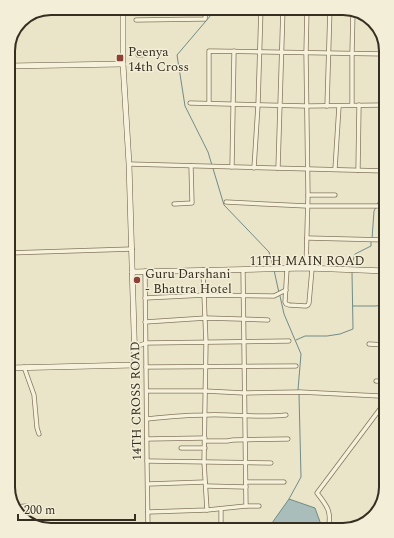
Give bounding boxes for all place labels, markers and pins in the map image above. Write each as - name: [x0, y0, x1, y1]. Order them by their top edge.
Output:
- place label: Peenya 14th Cross: [128, 42, 189, 77]
- marker: Peenya 14th Cross: [115, 53, 125, 63]
- place label: Guru Darshani - Bhattra Hotel: [145, 264, 232, 299]
- marker: Guru Darshani - Bhattra Hotel: [132, 275, 142, 285]

